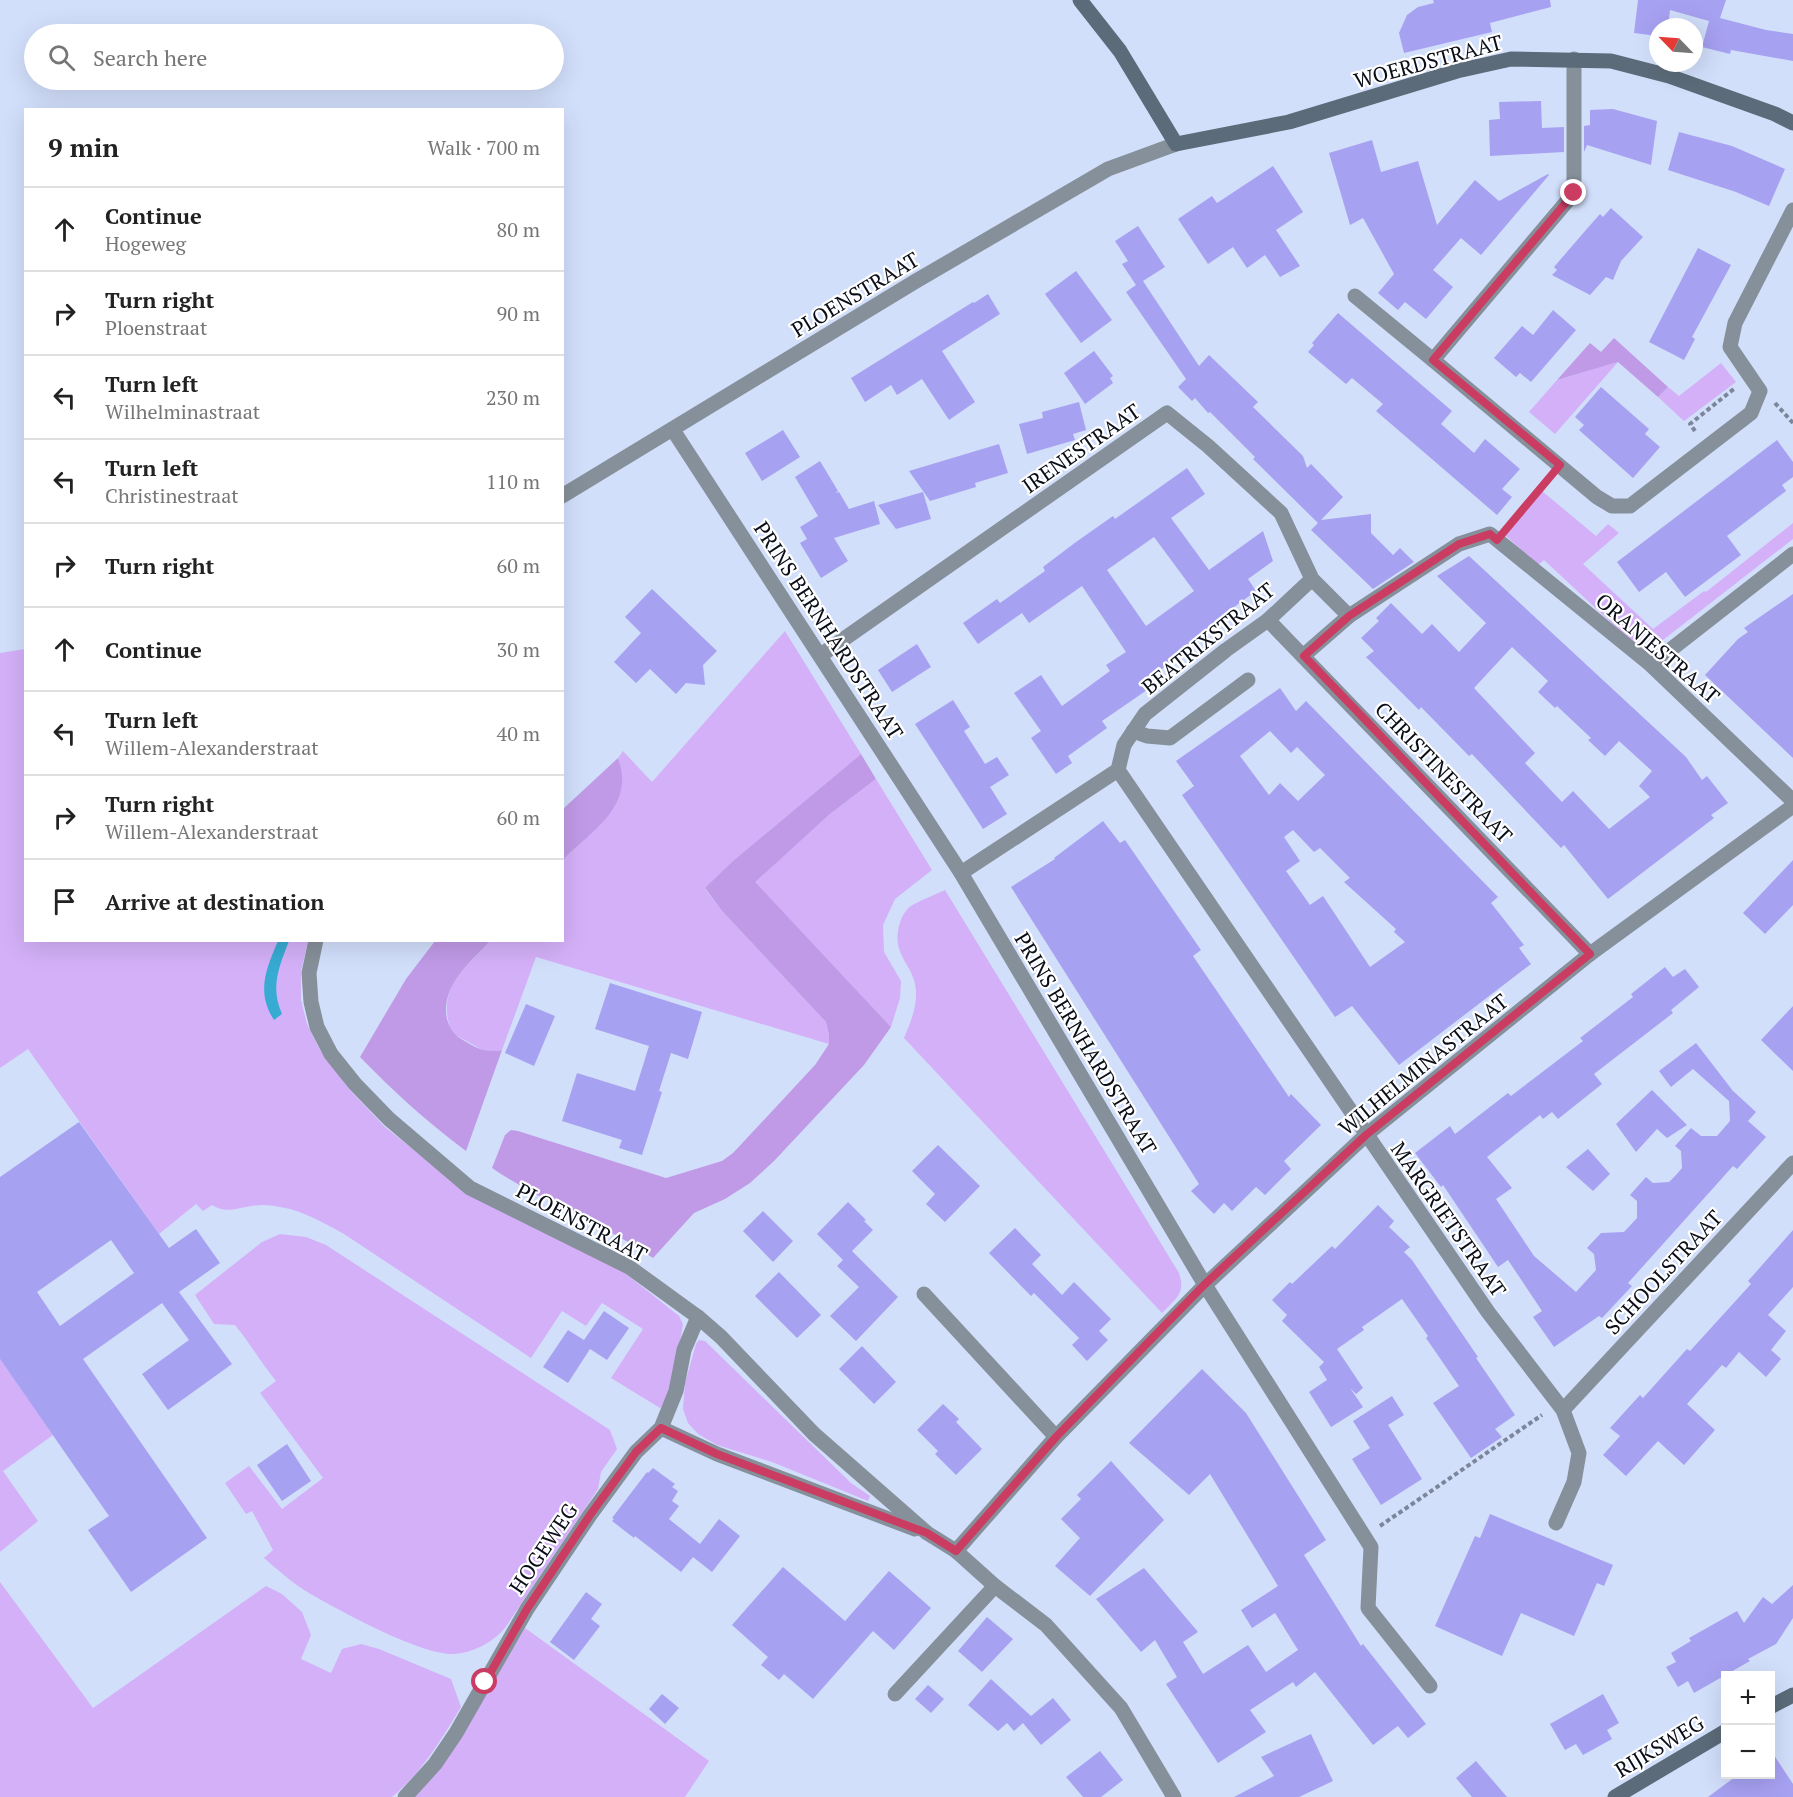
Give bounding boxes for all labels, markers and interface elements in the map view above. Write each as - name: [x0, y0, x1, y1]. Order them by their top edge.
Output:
- north arrow: [1649, 18, 1703, 72]
- search box: [24, 24, 564, 90]
- street label: WOERDSTRAAT: [1351, 28, 1505, 94]
- icon: search: [45, 41, 78, 74]
- text: Search here: [93, 43, 207, 72]
- text: 9 min: [48, 130, 119, 164]
- text: Walk · 700 m: [428, 134, 540, 161]
- route end: [1560, 179, 1586, 205]
- text: Continue: [105, 201, 202, 230]
- icon: ahead: [48, 213, 81, 246]
- text: 80 m: [497, 216, 540, 243]
- text: Hogeweg: [105, 230, 186, 257]
- street label: PLOENSTRAAT: [786, 245, 924, 343]
- text: Turn right: [105, 285, 214, 314]
- icon: right: [48, 297, 81, 330]
- text: 90 m: [497, 300, 540, 327]
- text: Ploenstraat: [105, 314, 207, 341]
- text: Turn left: [105, 369, 198, 398]
- icon: left: [48, 381, 81, 414]
- text: 230 m: [486, 384, 540, 411]
- street label: IRENESTRAAT: [1016, 397, 1146, 499]
- text: Wilhelminastraat: [105, 398, 260, 425]
- text: Turn left: [105, 453, 198, 482]
- icon: left: [48, 465, 81, 498]
- text: 110 m: [486, 468, 540, 495]
- text: Christinestraat: [105, 482, 239, 509]
- street label: PRINS BERNHARDSTRAAT: [748, 516, 910, 744]
- icon: right: [48, 549, 81, 582]
- text: Turn right: [105, 551, 214, 580]
- text: 60 m: [497, 552, 540, 579]
- street label: BEATRIXSTRAAT: [1136, 576, 1280, 700]
- street label: ORANJESTRAAT: [1590, 586, 1726, 710]
- icon: ahead: [48, 633, 81, 666]
- text: Continue: [105, 635, 202, 664]
- text: 30 m: [497, 636, 540, 663]
- street label: CHRISTINESTRAAT: [1369, 695, 1519, 849]
- text: Turn left: [105, 705, 198, 734]
- icon: left: [48, 717, 81, 750]
- text: 40 m: [497, 720, 540, 747]
- text: Willem-Alexanderstraat: [105, 734, 319, 761]
- text: Turn right: [105, 789, 214, 818]
- icon: right: [48, 801, 81, 834]
- text: 60 m: [497, 804, 540, 831]
- text: Willem-Alexanderstraat: [105, 818, 319, 845]
- icon: arrive: [48, 885, 81, 918]
- text: Arrive at destination: [105, 887, 324, 916]
- street label: PRINS BERNHARDSTRAAT: [1008, 927, 1164, 1159]
- street label: WILHELMINASTRAAT: [1332, 987, 1514, 1141]
- street label: MARGRIETSTRAAT: [1385, 1136, 1513, 1302]
- street label: PLOENSTRAAT: [512, 1176, 652, 1268]
- street label: SCHOOLSTRAAT: [1598, 1204, 1728, 1340]
- street label: HOGEWEG: [502, 1497, 584, 1599]
- route start: [471, 1668, 497, 1694]
- map controls: [1721, 1671, 1775, 1779]
- button: +: [1721, 1671, 1775, 1725]
- street label: RIJKSWEG: [1609, 1708, 1709, 1784]
- button: −: [1721, 1725, 1775, 1779]

